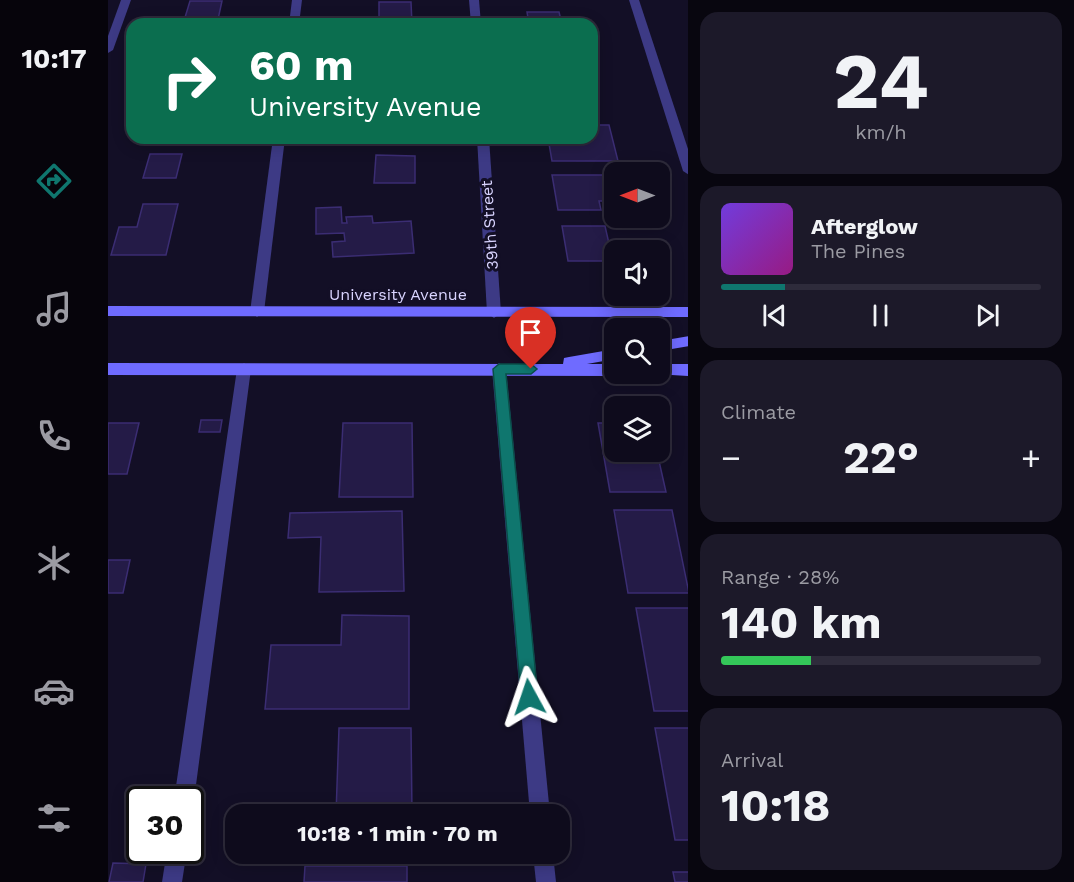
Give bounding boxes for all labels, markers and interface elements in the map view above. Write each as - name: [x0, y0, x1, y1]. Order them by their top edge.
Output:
- text: 24: [833, 35, 929, 127]
- text: 60 m: [249, 41, 353, 90]
- icon: right: [150, 42, 228, 120]
- text: 10:17: [21, 43, 87, 75]
- text: University Avenue: [249, 91, 482, 123]
- text: km/h: [855, 120, 907, 144]
- icon: directions: [33, 160, 75, 202]
- north arrow: [604, 162, 670, 228]
- map controls: [604, 162, 670, 462]
- street label: 39th Street: [477, 179, 502, 270]
- text: Afterglow: [811, 214, 918, 239]
- text: The Pines: [811, 239, 905, 263]
- button: sound: [604, 240, 670, 306]
- street label: University Avenue: [329, 285, 467, 304]
- icon: music: [33, 288, 75, 330]
- icon: previous: [758, 299, 791, 332]
- icon: pause: [864, 299, 897, 332]
- icon: next: [971, 299, 1004, 332]
- pin: [505, 307, 556, 369]
- icon: arrive: [514, 316, 547, 349]
- button: search: [604, 318, 670, 384]
- button: layers: [604, 396, 670, 462]
- text: Climate: [721, 400, 796, 424]
- icon: phone: [33, 415, 75, 457]
- text: 22°: [843, 431, 919, 484]
- text: −: [721, 438, 741, 477]
- text: +: [1021, 438, 1041, 477]
- icon: climate: [33, 542, 75, 584]
- text: Range · 28%: [721, 565, 839, 589]
- text: 140 km: [721, 596, 882, 649]
- position arrow: [497, 665, 561, 729]
- icon: car: [33, 670, 75, 712]
- text: Arrival: [721, 748, 783, 772]
- text: 10:18: [721, 779, 831, 832]
- speed limit sign: 30: [126, 786, 204, 864]
- icon: filters: [33, 797, 75, 839]
- text: 10:18 · 1 min · 70 m: [297, 821, 498, 846]

